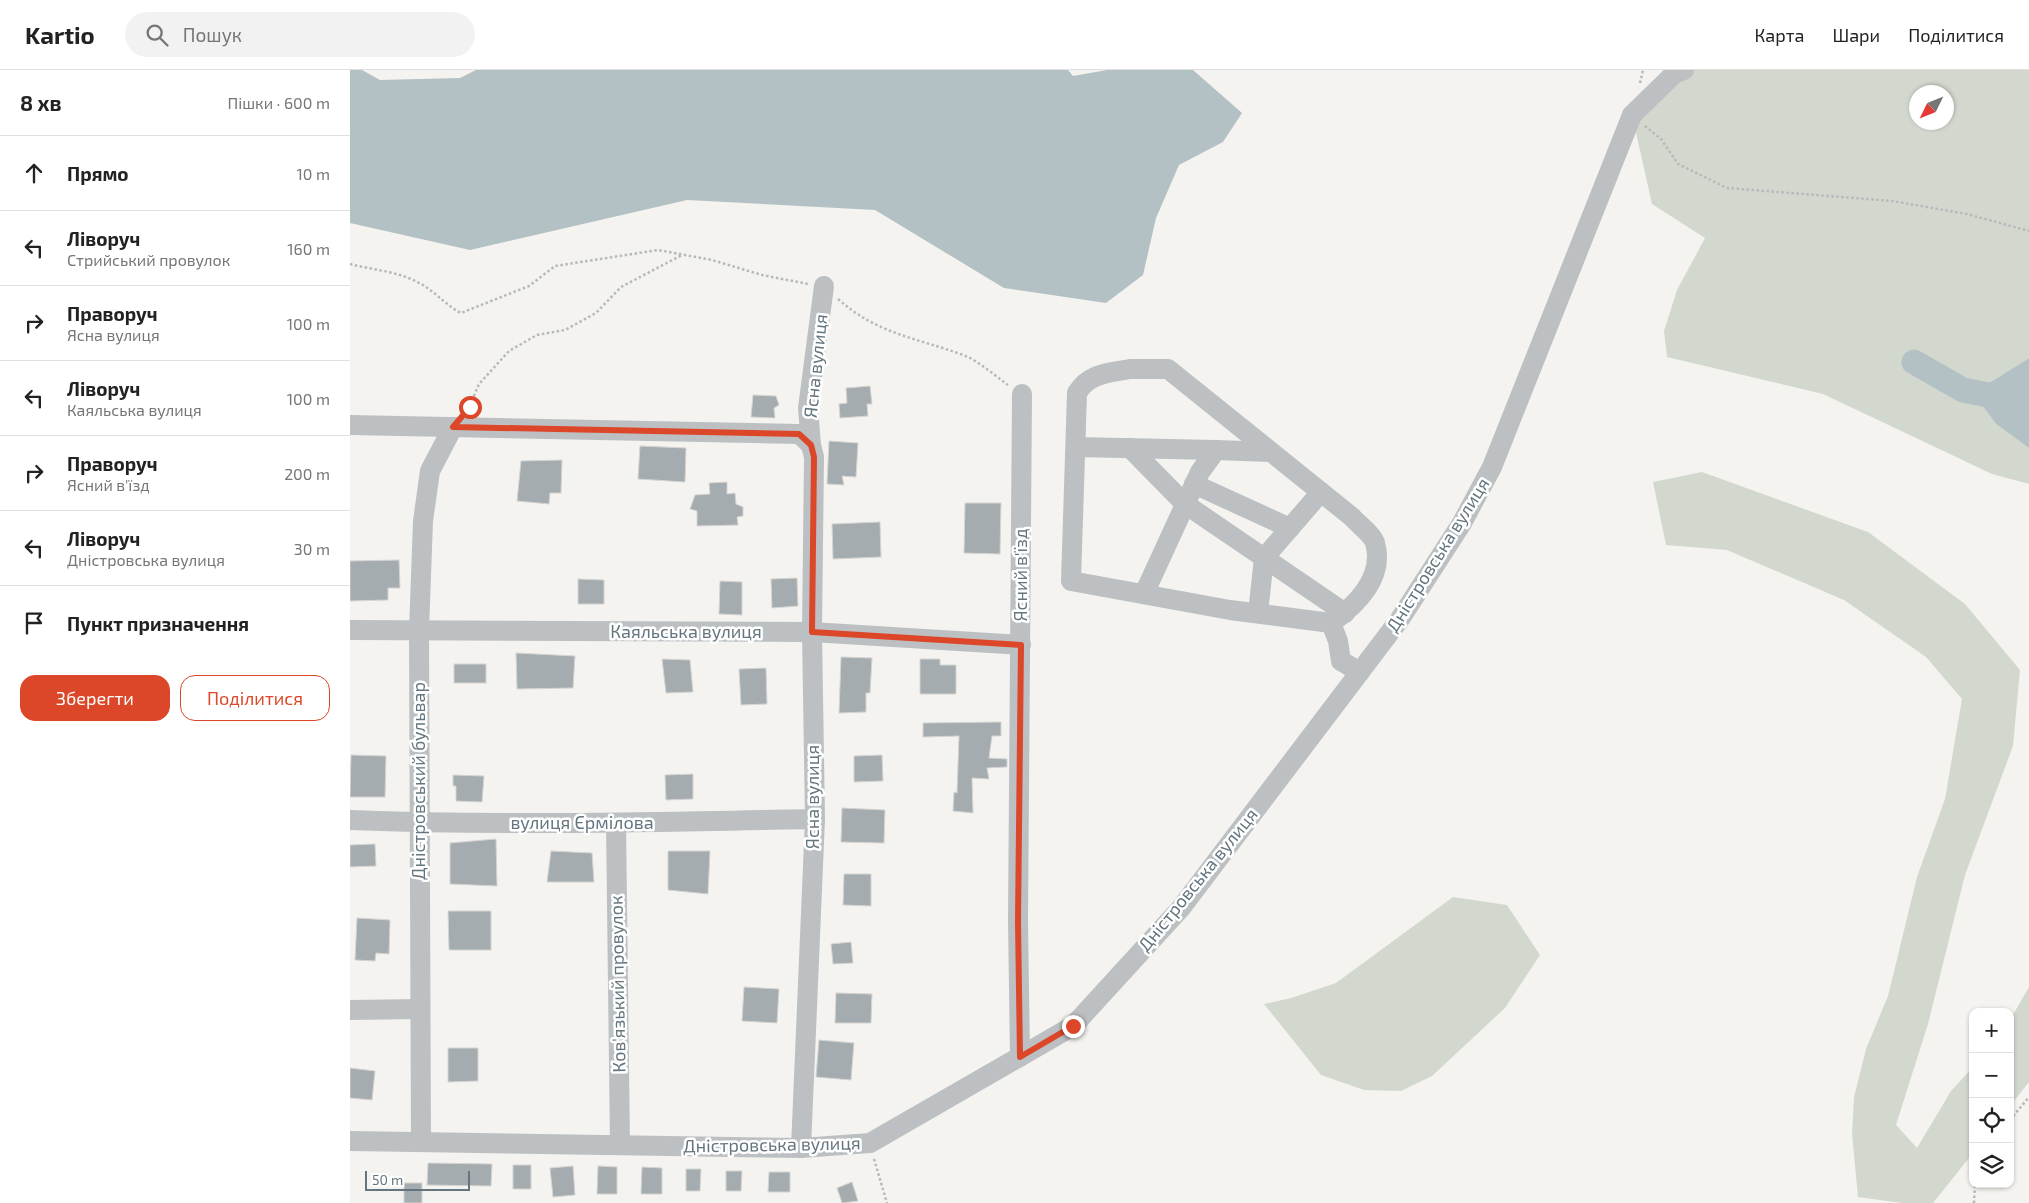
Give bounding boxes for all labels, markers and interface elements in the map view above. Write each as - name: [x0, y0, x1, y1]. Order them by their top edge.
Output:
- search box: [125, 12, 475, 57]
- text: Kartio: [25, 20, 95, 49]
- icon: search: [143, 21, 171, 49]
- text: Пошук: [183, 23, 242, 46]
- text: Карта: [1754, 24, 1804, 46]
- text: Шари: [1832, 24, 1880, 46]
- text: Поділитися: [1908, 24, 2004, 46]
- north arrow: [1909, 85, 1954, 130]
- text: 8 хв: [20, 90, 62, 115]
- text: Пішки · 600 m: [227, 93, 330, 112]
- icon: ahead: [20, 159, 48, 187]
- text: Прямо: [67, 162, 129, 185]
- text: 10 m: [296, 164, 330, 183]
- text: Ліворуч: [67, 227, 140, 250]
- icon: left: [20, 234, 48, 262]
- text: 160 m: [287, 239, 330, 258]
- text: Стрийський провулок: [67, 250, 230, 269]
- text: Праворуч: [67, 302, 158, 325]
- icon: right: [20, 309, 48, 337]
- street label: Ясна вулиця: [799, 313, 831, 419]
- text: 100 m: [287, 314, 330, 333]
- text: Ясна вулиця: [67, 325, 160, 344]
- text: Ліворуч: [67, 377, 140, 400]
- icon: left: [20, 384, 48, 412]
- text: 100 m: [287, 389, 330, 408]
- route start: [459, 396, 482, 419]
- text: Каяльська вулиця: [67, 400, 202, 419]
- text: Праворуч: [67, 452, 158, 475]
- icon: right: [20, 459, 48, 487]
- text: 200 m: [284, 464, 330, 483]
- street label: Дністровська вулиця: [1381, 473, 1494, 636]
- text: Ясний в'їзд: [67, 475, 150, 494]
- text: Ліворуч: [67, 527, 140, 550]
- street label: Ясний в'їзд: [1009, 529, 1031, 621]
- icon: left: [20, 534, 48, 562]
- text: 30 m: [294, 539, 330, 558]
- text: Дністровська вулиця: [67, 550, 225, 569]
- icon: arrive: [20, 609, 48, 637]
- text: Пункт призначення: [67, 612, 249, 635]
- street label: Каяльська вулиця: [610, 620, 762, 642]
- button: Зберегти: [20, 675, 170, 721]
- button: Поділитися: [180, 675, 330, 721]
- street label: Дністровський бульвар: [407, 682, 429, 880]
- street label: Ясна вулиця: [801, 745, 823, 849]
- street label: Дністровська вулиця: [1133, 803, 1262, 955]
- street label: вулиця Єрмілова: [510, 811, 654, 833]
- street label: Ков'язький провулок: [604, 895, 630, 1073]
- map controls: [1969, 1008, 2014, 1188]
- button: +: [1969, 1008, 2014, 1053]
- route end: [1062, 1015, 1085, 1038]
- button: −: [1969, 1053, 2014, 1098]
- button: locate: [1969, 1098, 2014, 1143]
- street label: Дністровська вулиця: [683, 1131, 861, 1157]
- button: layers: [1969, 1143, 2014, 1188]
- scale bar: [365, 1168, 470, 1191]
- text: 50 m: [372, 1171, 403, 1188]

